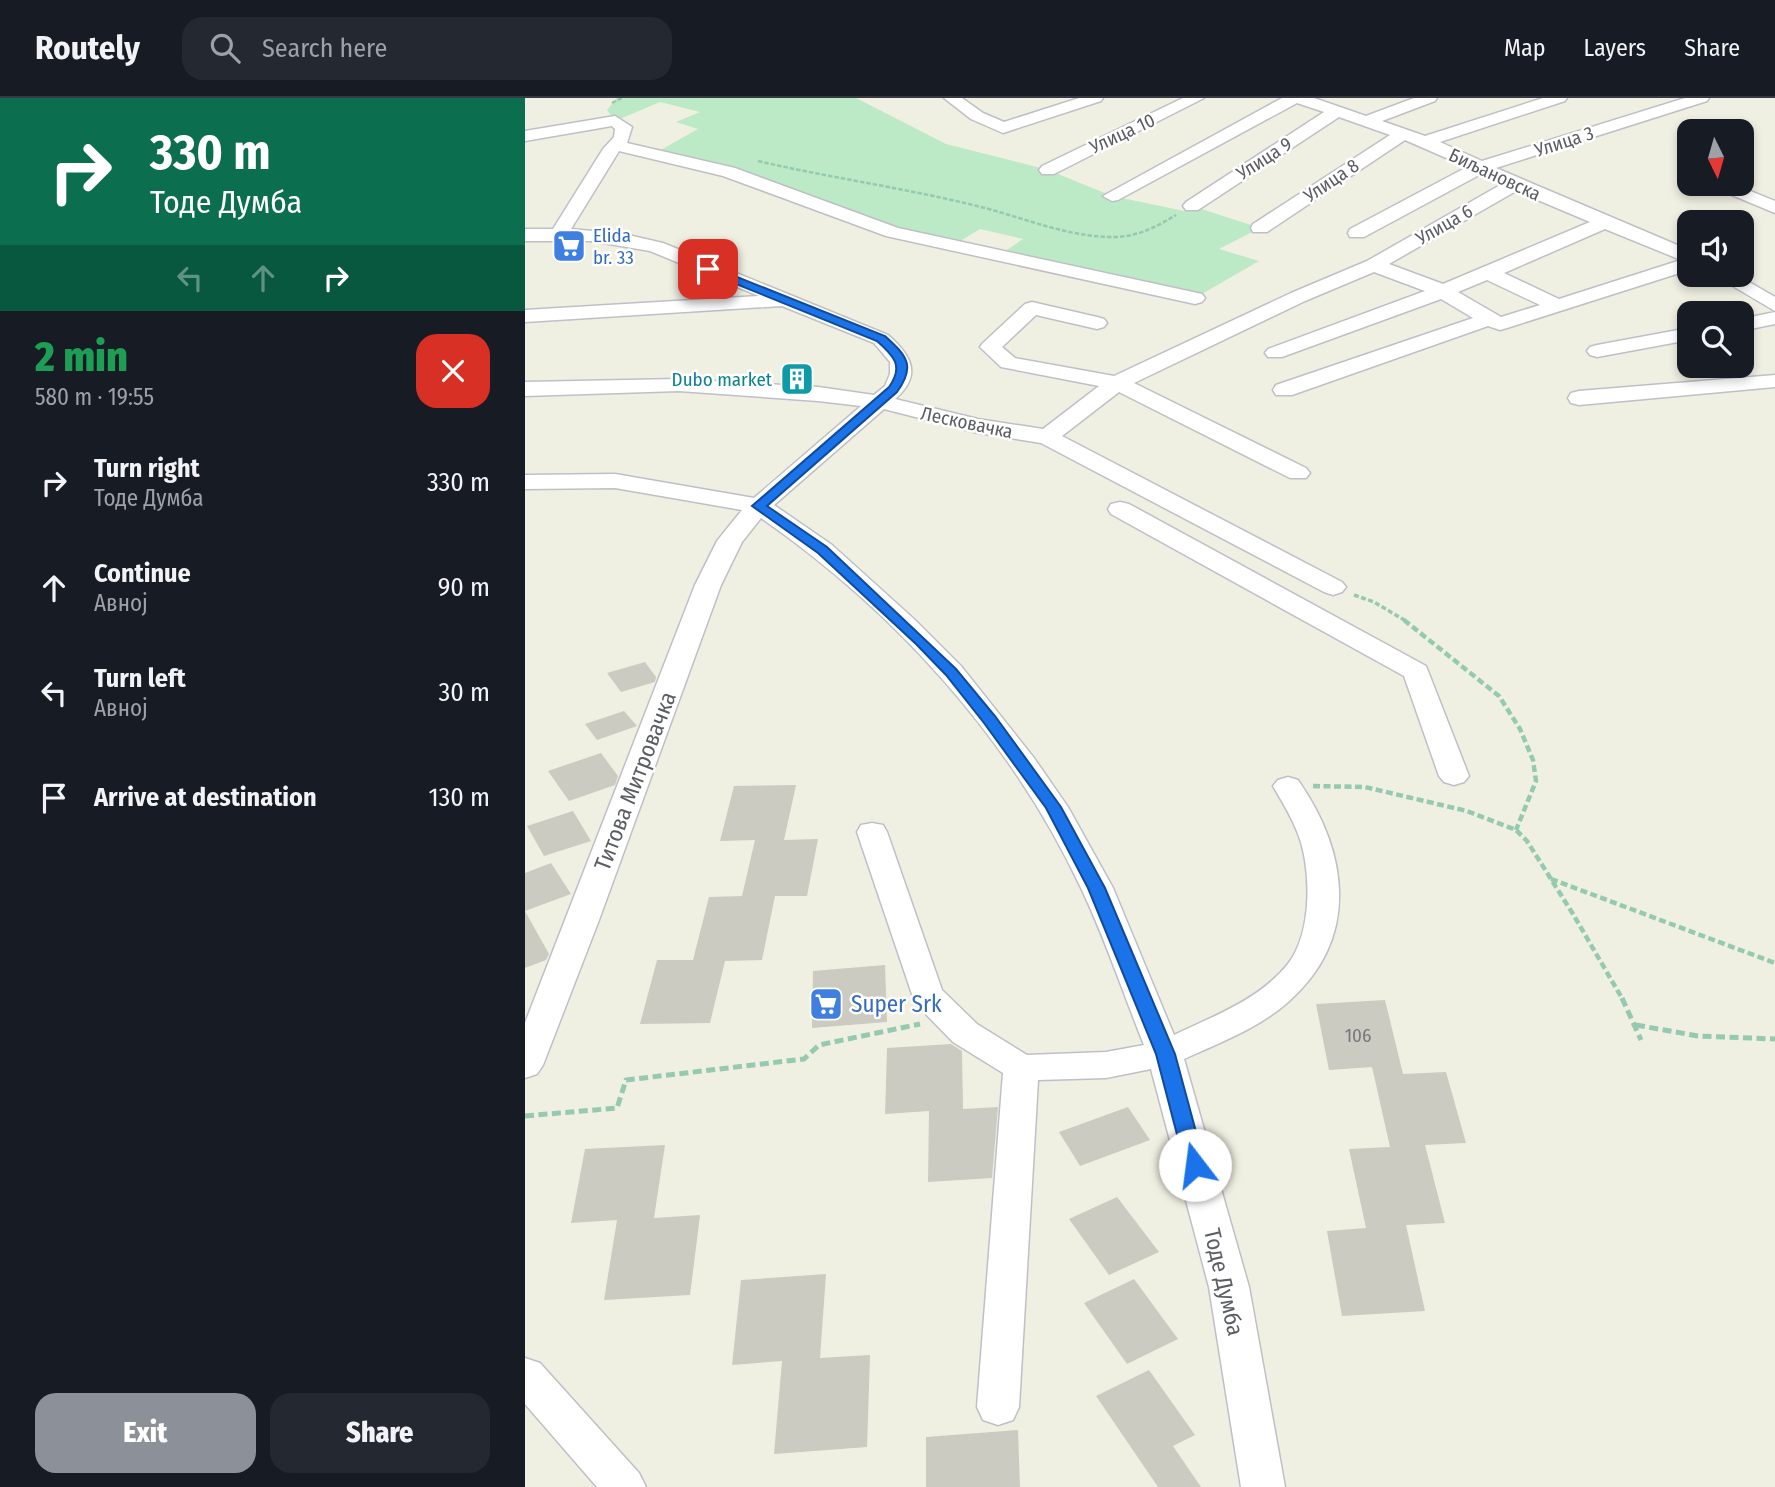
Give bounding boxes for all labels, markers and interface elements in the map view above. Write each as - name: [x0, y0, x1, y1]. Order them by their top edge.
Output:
- search box: [182, 17, 672, 80]
- text: Routely: [35, 28, 140, 68]
- icon: search: [206, 29, 244, 67]
- text: Search here: [262, 33, 387, 64]
- text: Map: [1504, 34, 1546, 62]
- text: Layers: [1584, 34, 1646, 62]
- text: Share: [1684, 34, 1740, 62]
- street label: Улица 10: [1085, 108, 1159, 159]
- north arrow: [1677, 119, 1753, 196]
- map controls: [1677, 119, 1754, 378]
- street label: Улица 3: [1531, 121, 1597, 162]
- text: 330 m: [150, 123, 271, 182]
- icon: right: [35, 126, 126, 217]
- street label: Улица 9: [1231, 132, 1296, 185]
- street label: Биљановска: [1445, 143, 1544, 206]
- street label: Улица 8: [1298, 154, 1363, 208]
- text: Тоде Думба: [150, 183, 302, 221]
- street label: Улица 6: [1411, 199, 1477, 250]
- button: sound: [1677, 210, 1754, 287]
- place label: Elida br. 33: [593, 224, 634, 269]
- supermarket icon: Elida br. 33: [550, 227, 588, 265]
- pin: [678, 239, 738, 299]
- icon: arrive: [689, 250, 727, 288]
- icon: left: [171, 259, 209, 297]
- icon: ahead: [244, 259, 282, 297]
- icon: right: [317, 259, 355, 297]
- button: search: [1677, 301, 1754, 378]
- text: 2 min: [35, 332, 128, 382]
- button: close: [416, 334, 490, 408]
- building icon: Dubo market: [778, 360, 816, 398]
- place label: Dubo market: [672, 368, 773, 391]
- text: 580 m · 19:55: [35, 383, 154, 411]
- street label: Лесковачка: [919, 402, 1015, 443]
- text: Turn right: [94, 453, 200, 484]
- icon: right: [35, 464, 73, 502]
- text: 330 m: [427, 467, 490, 498]
- text: Тоде Думба: [94, 484, 203, 512]
- text: Continue: [94, 558, 191, 589]
- icon: ahead: [35, 569, 73, 607]
- text: 90 m: [438, 572, 490, 603]
- text: Авној: [94, 589, 148, 617]
- text: Turn left: [94, 663, 186, 694]
- icon: left: [35, 674, 73, 712]
- text: 30 m: [439, 677, 490, 708]
- street label: Титова Митровачка: [588, 688, 682, 874]
- text: Авној: [94, 694, 148, 722]
- icon: arrive: [35, 779, 73, 817]
- text: Arrive at destination: [94, 782, 317, 813]
- text: 130 m: [428, 782, 490, 813]
- supermarket icon: Super Srk: [807, 985, 845, 1023]
- place label: Super Srk: [851, 990, 942, 1018]
- house number: 106: [1345, 1024, 1371, 1047]
- position arrow: [1158, 1128, 1232, 1202]
- street label: Тоде Думба: [1198, 1226, 1250, 1338]
- button: Exit: [35, 1393, 256, 1473]
- button: Share: [270, 1393, 490, 1473]

